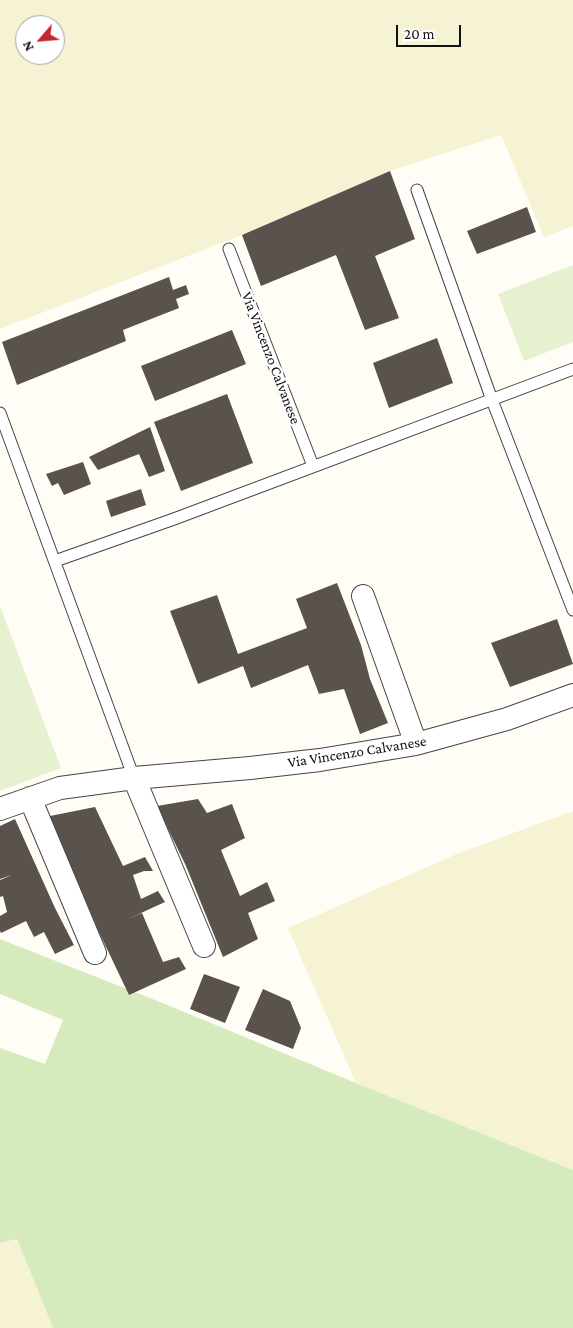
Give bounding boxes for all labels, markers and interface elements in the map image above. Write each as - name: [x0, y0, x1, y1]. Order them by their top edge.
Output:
- north arrow: [15, 15, 65, 65]
- scale bar: [398, 15, 463, 47]
- text: 20 m: [404, 26, 435, 42]
- text: N: [18, 38, 37, 54]
- street label: Via Vincenzo Calvanese: [237, 289, 305, 427]
- street label: Via Vincenzo Calvanese: [286, 732, 428, 772]

